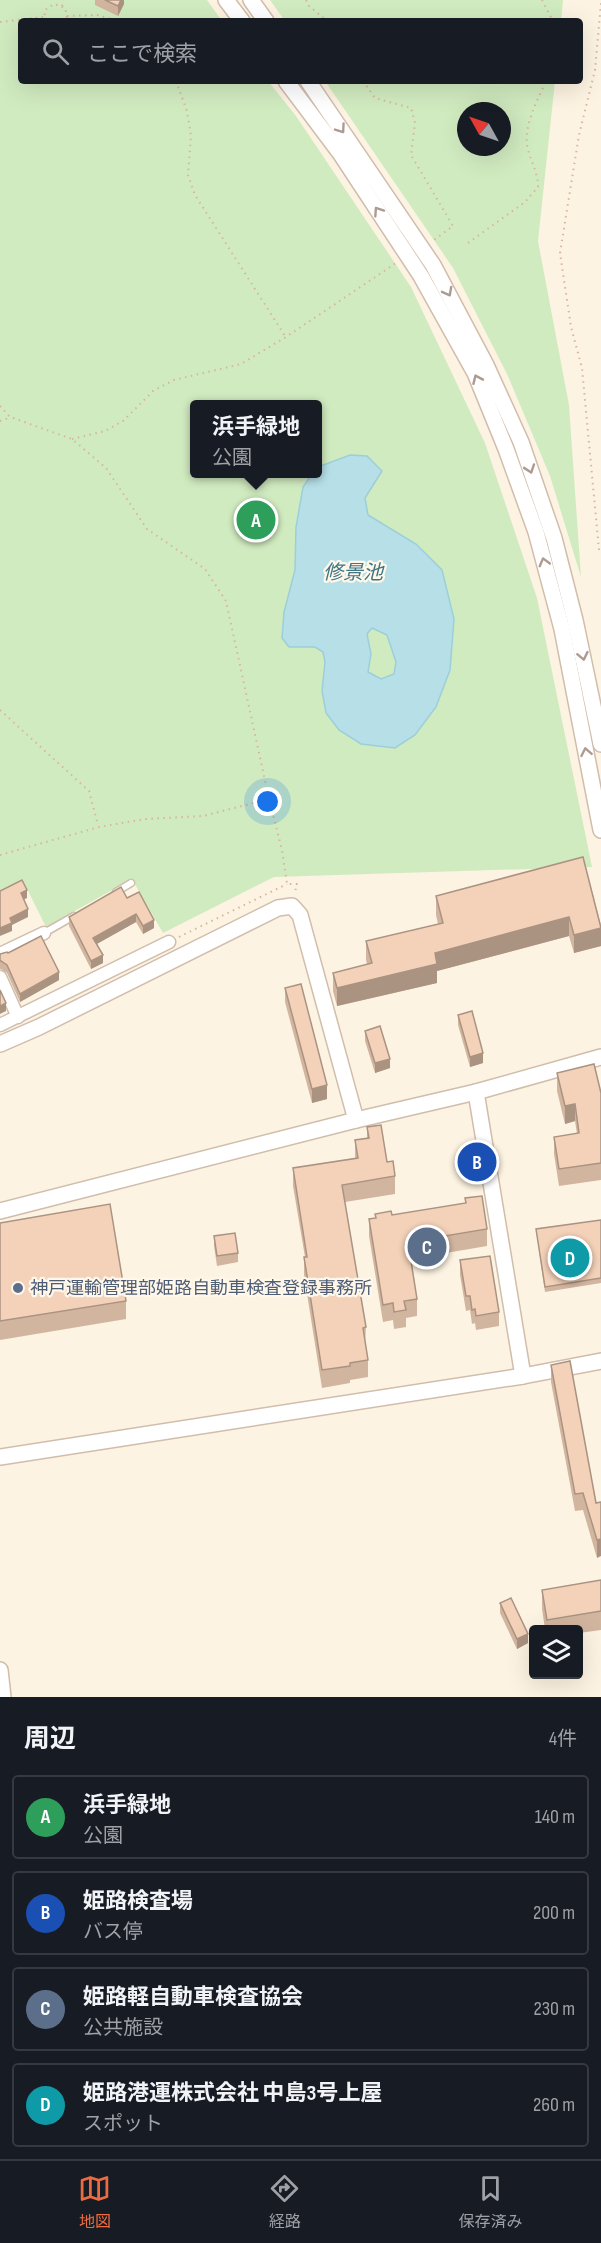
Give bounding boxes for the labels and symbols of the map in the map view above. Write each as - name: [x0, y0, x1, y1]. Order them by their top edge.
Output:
- north arrow: [457, 102, 511, 156]
- one-way arrow: [334, 122, 345, 133]
- one-way arrow: [374, 206, 385, 217]
- one-way arrow: [441, 286, 452, 296]
- one-way arrow: [472, 374, 484, 385]
- one-way arrow: [522, 463, 535, 474]
- pin: A: [236, 498, 276, 542]
- one-way arrow: [538, 557, 551, 567]
- water label: 修景池: [323, 561, 385, 585]
- one-way arrow: [576, 651, 589, 661]
- one-way arrow: [580, 747, 593, 757]
- your location: [253, 787, 282, 816]
- pin: B: [458, 1140, 496, 1184]
- pin: C: [408, 1224, 446, 1270]
- pin: D: [550, 1236, 590, 1280]
- place label: 神戸運輸管理部姫路自動車検査登録事務所: [30, 1278, 372, 1299]
- marker: 神戸運輸管理部姫路自動車検査登録事務所: [11, 1281, 25, 1295]

